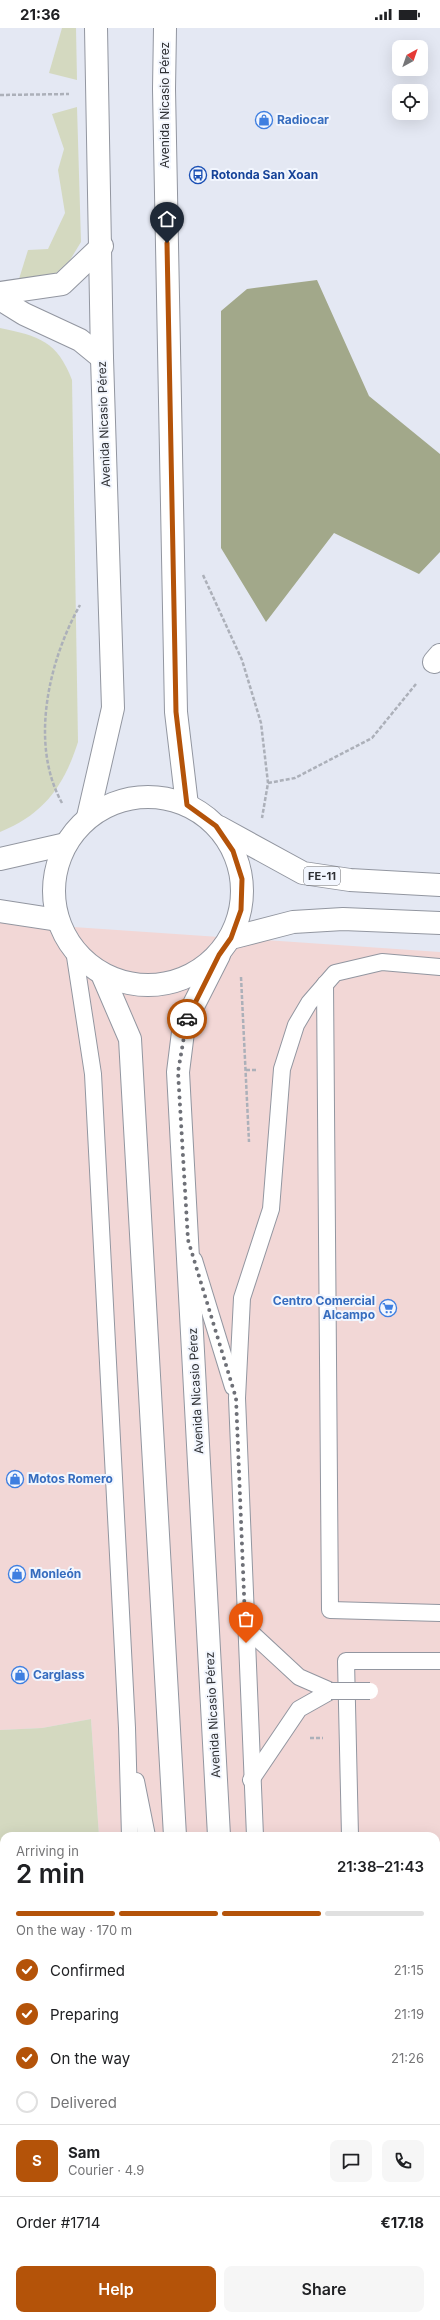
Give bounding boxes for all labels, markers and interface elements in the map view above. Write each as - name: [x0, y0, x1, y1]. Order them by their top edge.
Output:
- text: 21:36: [20, 5, 60, 24]
- north arrow: [392, 40, 428, 76]
- map controls: [392, 40, 428, 120]
- street label: Avenida Nicasio Pérez: [157, 42, 172, 168]
- button: locate: [392, 84, 428, 120]
- shop icon: Radiocar: [254, 110, 274, 130]
- place label: Radiocar: [277, 112, 329, 127]
- bus stop icon: Rotonda San Xoan: [188, 165, 208, 185]
- place label: Rotonda San Xoan: [211, 167, 318, 182]
- pin: [150, 202, 184, 243]
- icon: home: [156, 208, 178, 230]
- street label: Avenida Nicasio Pérez: [94, 361, 113, 487]
- road number: FE-11: [304, 867, 340, 885]
- courier: [167, 999, 207, 1039]
- icon: car: [176, 1008, 198, 1030]
- place label: Centro Comercial Alcampo: [273, 1293, 375, 1322]
- supermarket icon: Centro Comercial Alcampo: [378, 1298, 398, 1318]
- street label: Avenida Nicasio Pérez: [185, 1328, 206, 1454]
- shop icon: Motos Romero: [5, 1469, 25, 1489]
- place label: Motos Romero: [28, 1471, 113, 1486]
- shop icon: Monleón: [7, 1564, 27, 1584]
- place label: Monleón: [30, 1566, 81, 1581]
- pin: [229, 1602, 263, 1643]
- icon: bag: [235, 1608, 257, 1630]
- street label: Avenida Nicasio Pérez: [202, 1652, 223, 1778]
- shop icon: Carglass: [10, 1665, 30, 1685]
- place label: Carglass: [33, 1667, 85, 1682]
- text: Arriving in: [16, 1843, 79, 1859]
- text: 21:38–21:43: [337, 1857, 424, 1876]
- text: 2 min: [16, 1858, 85, 1889]
- text: On the way · 170 m: [16, 1922, 132, 1938]
- icon: check: [16, 1959, 38, 1981]
- text: Confirmed: [50, 1961, 125, 1980]
- text: 21:15: [394, 1962, 424, 1978]
- icon: check: [16, 2003, 38, 2025]
- text: Preparing: [50, 2005, 119, 2024]
- text: 21:19: [394, 2006, 424, 2022]
- icon: check: [16, 2047, 38, 2069]
- text: On the way: [50, 2049, 130, 2068]
- text: 21:26: [391, 2050, 424, 2066]
- text: Delivered: [50, 2093, 117, 2112]
- button: chat: [330, 2140, 372, 2182]
- button: phone: [382, 2140, 424, 2182]
- text: Sam: [68, 2143, 100, 2162]
- text: S: [32, 2151, 42, 2170]
- text: Courier · 4.9: [68, 2162, 144, 2178]
- text: Order #1714: [16, 2213, 101, 2232]
- text: €17.18: [381, 2213, 424, 2232]
- button: Help: [16, 2266, 216, 2312]
- button: Share: [224, 2266, 424, 2312]

